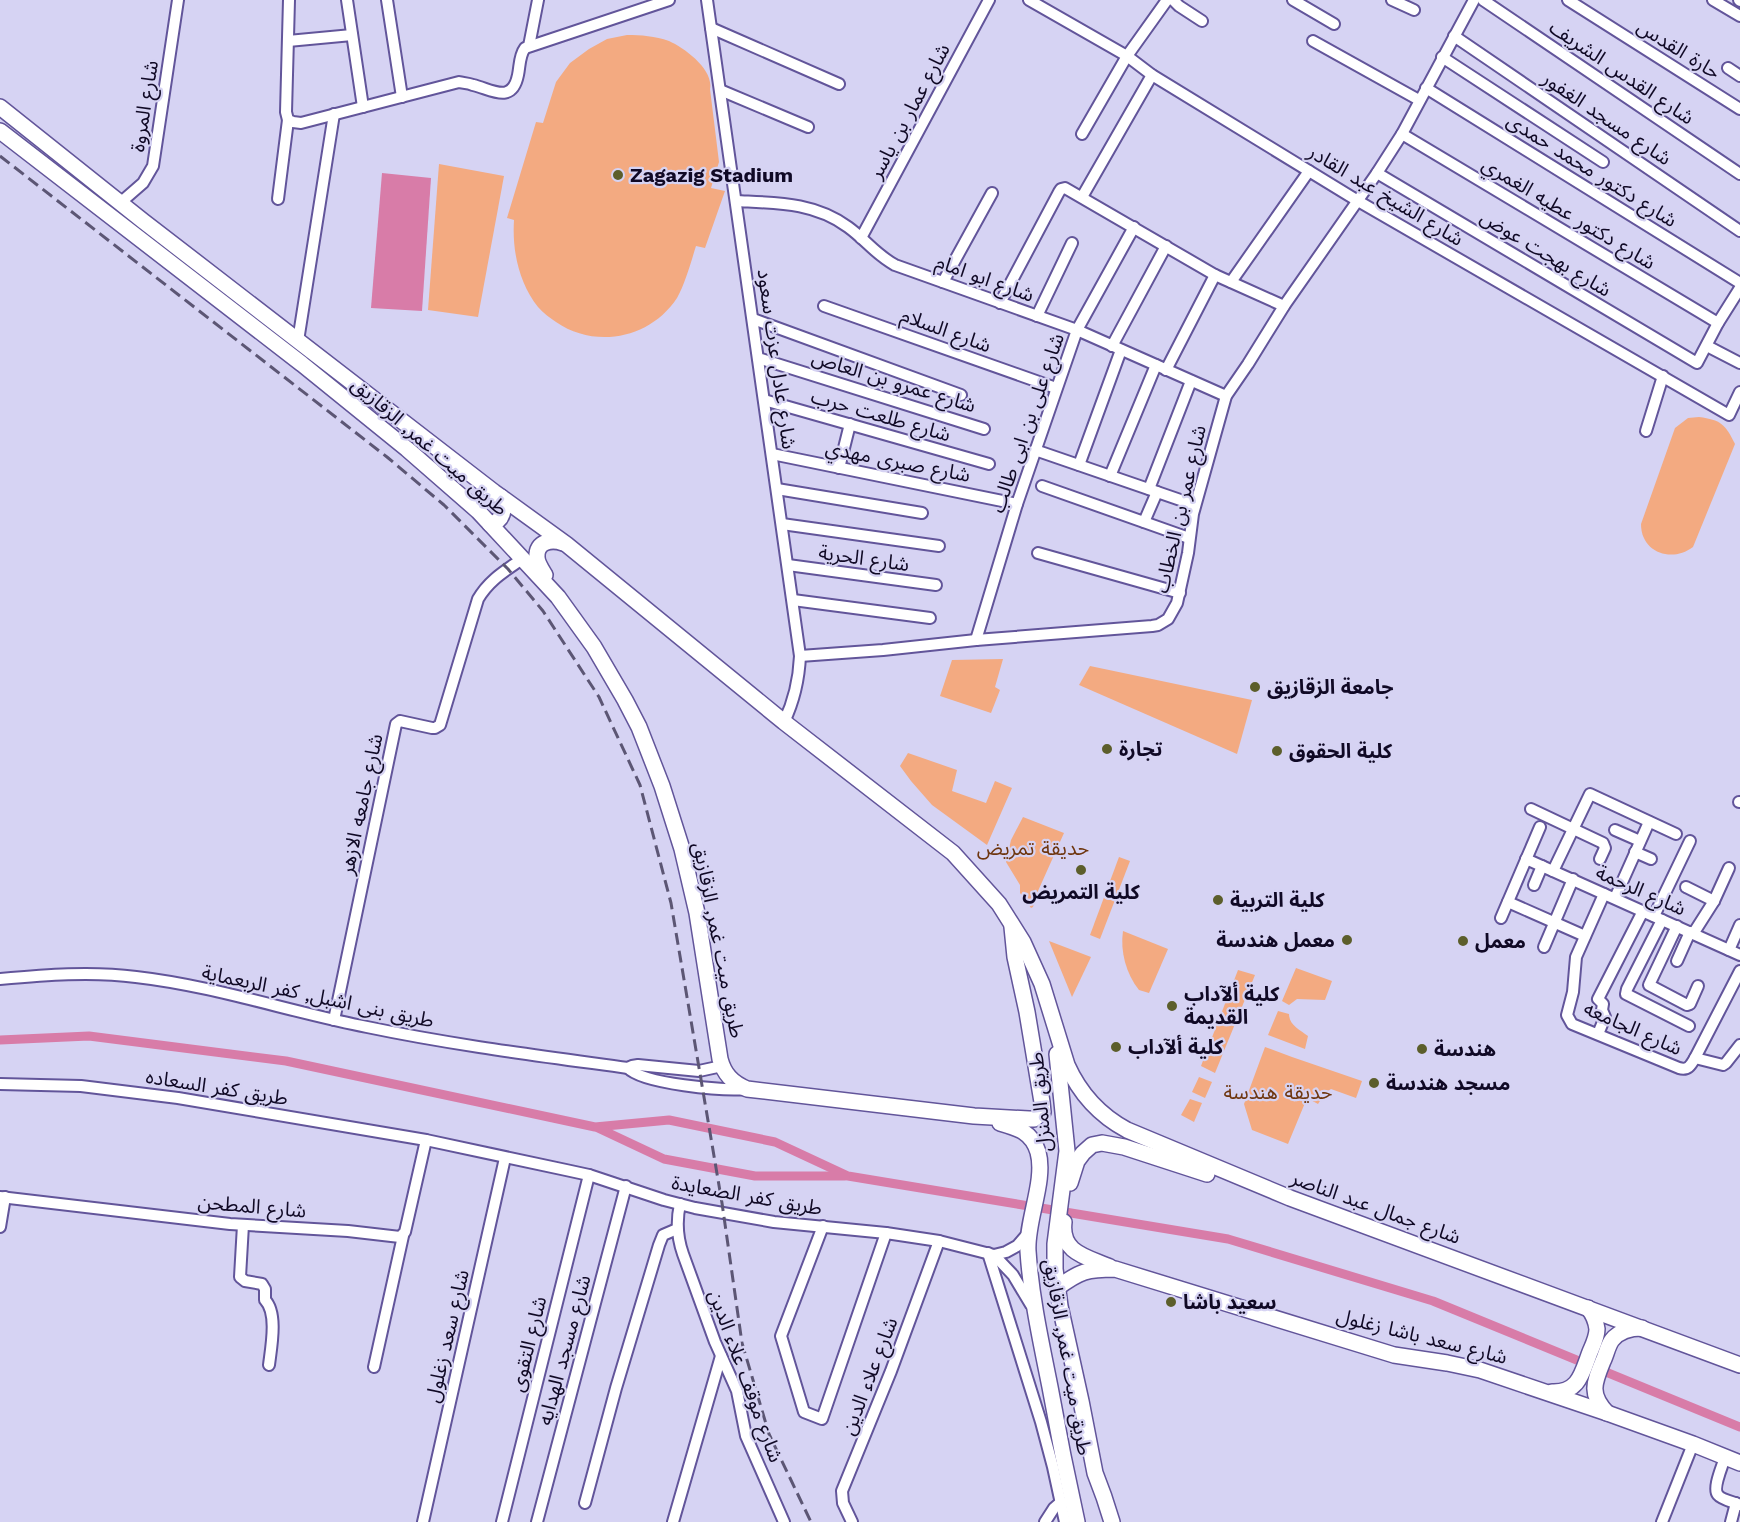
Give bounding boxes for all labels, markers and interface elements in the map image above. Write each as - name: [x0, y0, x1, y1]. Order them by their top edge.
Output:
- street label: حارة القدس: [1633, 14, 1725, 84]
- street label: شارع القدس الشريف: [1543, 15, 1699, 132]
- street label: شارع عمار بن ياسر: [863, 39, 957, 185]
- street label: شارع المروة: [125, 59, 166, 154]
- street label: شارع مسجد الغفور: [1535, 65, 1676, 173]
- street label: شارع دكتور محمد حمدى: [1501, 108, 1682, 235]
- street label: شارع الشيخ عبد القادر: [1302, 139, 1468, 253]
- street label: شارع دكتور عطيه الغمري: [1476, 152, 1660, 277]
- place label: Zagazig Stadium: [630, 163, 793, 187]
- marker: Zagazig Stadium: [611, 168, 625, 182]
- street label: شارع بهجت عوض: [1475, 205, 1616, 304]
- street label: شارع ابو امام: [931, 249, 1037, 310]
- street label: شارع عادل عزت سعود: [750, 267, 802, 451]
- street label: شارع السلام: [897, 303, 994, 360]
- street label: شارع على بن ابى طالب: [985, 330, 1072, 517]
- street label: شارع عمرو بن العاص: [808, 345, 979, 420]
- street label: طريق ميت غمر, الزقازيق: [346, 372, 513, 521]
- street label: شارع طلعت حرب: [808, 384, 954, 449]
- street label: شارع عمر بن الخطاب: [1149, 423, 1214, 596]
- street label: شارع صبرى مهدي: [823, 435, 973, 490]
- street label: شارع الحرية: [817, 540, 911, 579]
- place label: جامعة الزقازيق: [1267, 675, 1394, 699]
- marker: جامعة الزقازيق: [1248, 680, 1262, 694]
- street label: شارع جامعه الازهر: [334, 731, 391, 878]
- place label: تجارة: [1119, 737, 1162, 761]
- place label: كلية الحقوق: [1289, 739, 1393, 763]
- marker: تجارة: [1100, 742, 1114, 756]
- marker: كلية الحقوق: [1270, 744, 1284, 758]
- park label: حديقة تمريض: [977, 836, 1089, 860]
- street label: طريق ميت غمر, الزقازيق: [687, 840, 750, 1040]
- street label: شارع الرحمة: [1591, 860, 1690, 923]
- marker: كلية التمريض: [1074, 863, 1088, 877]
- place label: كلية التمريض: [1022, 880, 1141, 904]
- place label: كلية التربية: [1230, 888, 1326, 912]
- marker: كلية التربية: [1211, 893, 1225, 907]
- place label: معمل هندسة: [1216, 928, 1335, 952]
- place label: معمل: [1475, 929, 1526, 953]
- marker: معمل هندسة: [1340, 933, 1354, 947]
- marker: معمل: [1456, 934, 1470, 948]
- street label: طريق بنى اشبل, كفر الربعماية: [200, 960, 436, 1033]
- place label: كلية ألآداب القديمة: [1184, 981, 1280, 1029]
- street label: شارع الجامعه: [1579, 996, 1686, 1063]
- marker: كلية ألآداب القديمة: [1165, 999, 1179, 1013]
- place label: كلية ألآداب: [1128, 1034, 1224, 1059]
- place label: هندسة: [1434, 1037, 1496, 1061]
- marker: كلية ألآداب: [1109, 1040, 1123, 1054]
- marker: هندسة: [1415, 1042, 1429, 1056]
- street label: طريق المنزل: [1024, 1051, 1057, 1153]
- street label: طريق كفر السعاده: [144, 1064, 290, 1111]
- place label: مسجد هندسة: [1386, 1071, 1510, 1095]
- marker: مسجد هندسة: [1367, 1076, 1381, 1090]
- park label: حديقة هندسة: [1223, 1080, 1333, 1104]
- street label: شارع جمال عبد الناصر: [1286, 1165, 1464, 1252]
- street label: طريق كفر الصعايدة: [670, 1170, 824, 1221]
- street label: شارع المطحن: [196, 1189, 307, 1226]
- street label: طريق ميت غمر, الزقازيق: [1038, 1257, 1097, 1457]
- street label: شارع سعد زغلول: [420, 1267, 477, 1405]
- street label: شارع مسجد الهدايه: [532, 1272, 599, 1429]
- street label: شارع موقف علاء الدين: [701, 1287, 788, 1467]
- place label: سعيد باشا: [1183, 1290, 1276, 1314]
- street label: شارع التقوى: [505, 1294, 554, 1395]
- marker: سعيد باشا: [1164, 1295, 1178, 1309]
- street label: شارع سعد باشا زغلول: [1333, 1303, 1510, 1372]
- street label: شارع علاء الدين: [836, 1314, 905, 1439]

